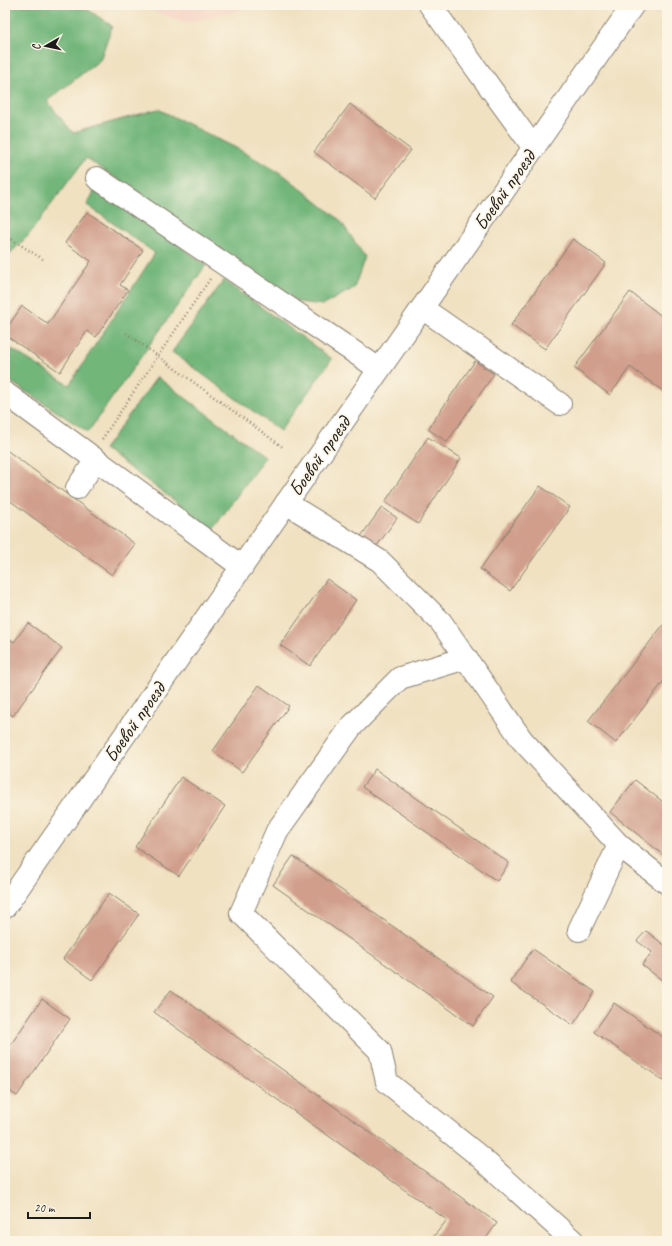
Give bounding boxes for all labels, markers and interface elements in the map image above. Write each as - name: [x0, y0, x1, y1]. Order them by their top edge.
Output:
- north arrow: [26, 26, 66, 66]
- text: С: [29, 42, 43, 51]
- street label: Боевой проезд: [468, 144, 542, 235]
- street label: Боевой проезд: [283, 410, 357, 501]
- street label: Боевой проезд: [98, 676, 172, 767]
- scale bar: [28, 1194, 90, 1220]
- text: 20 m: [34, 1200, 56, 1216]

